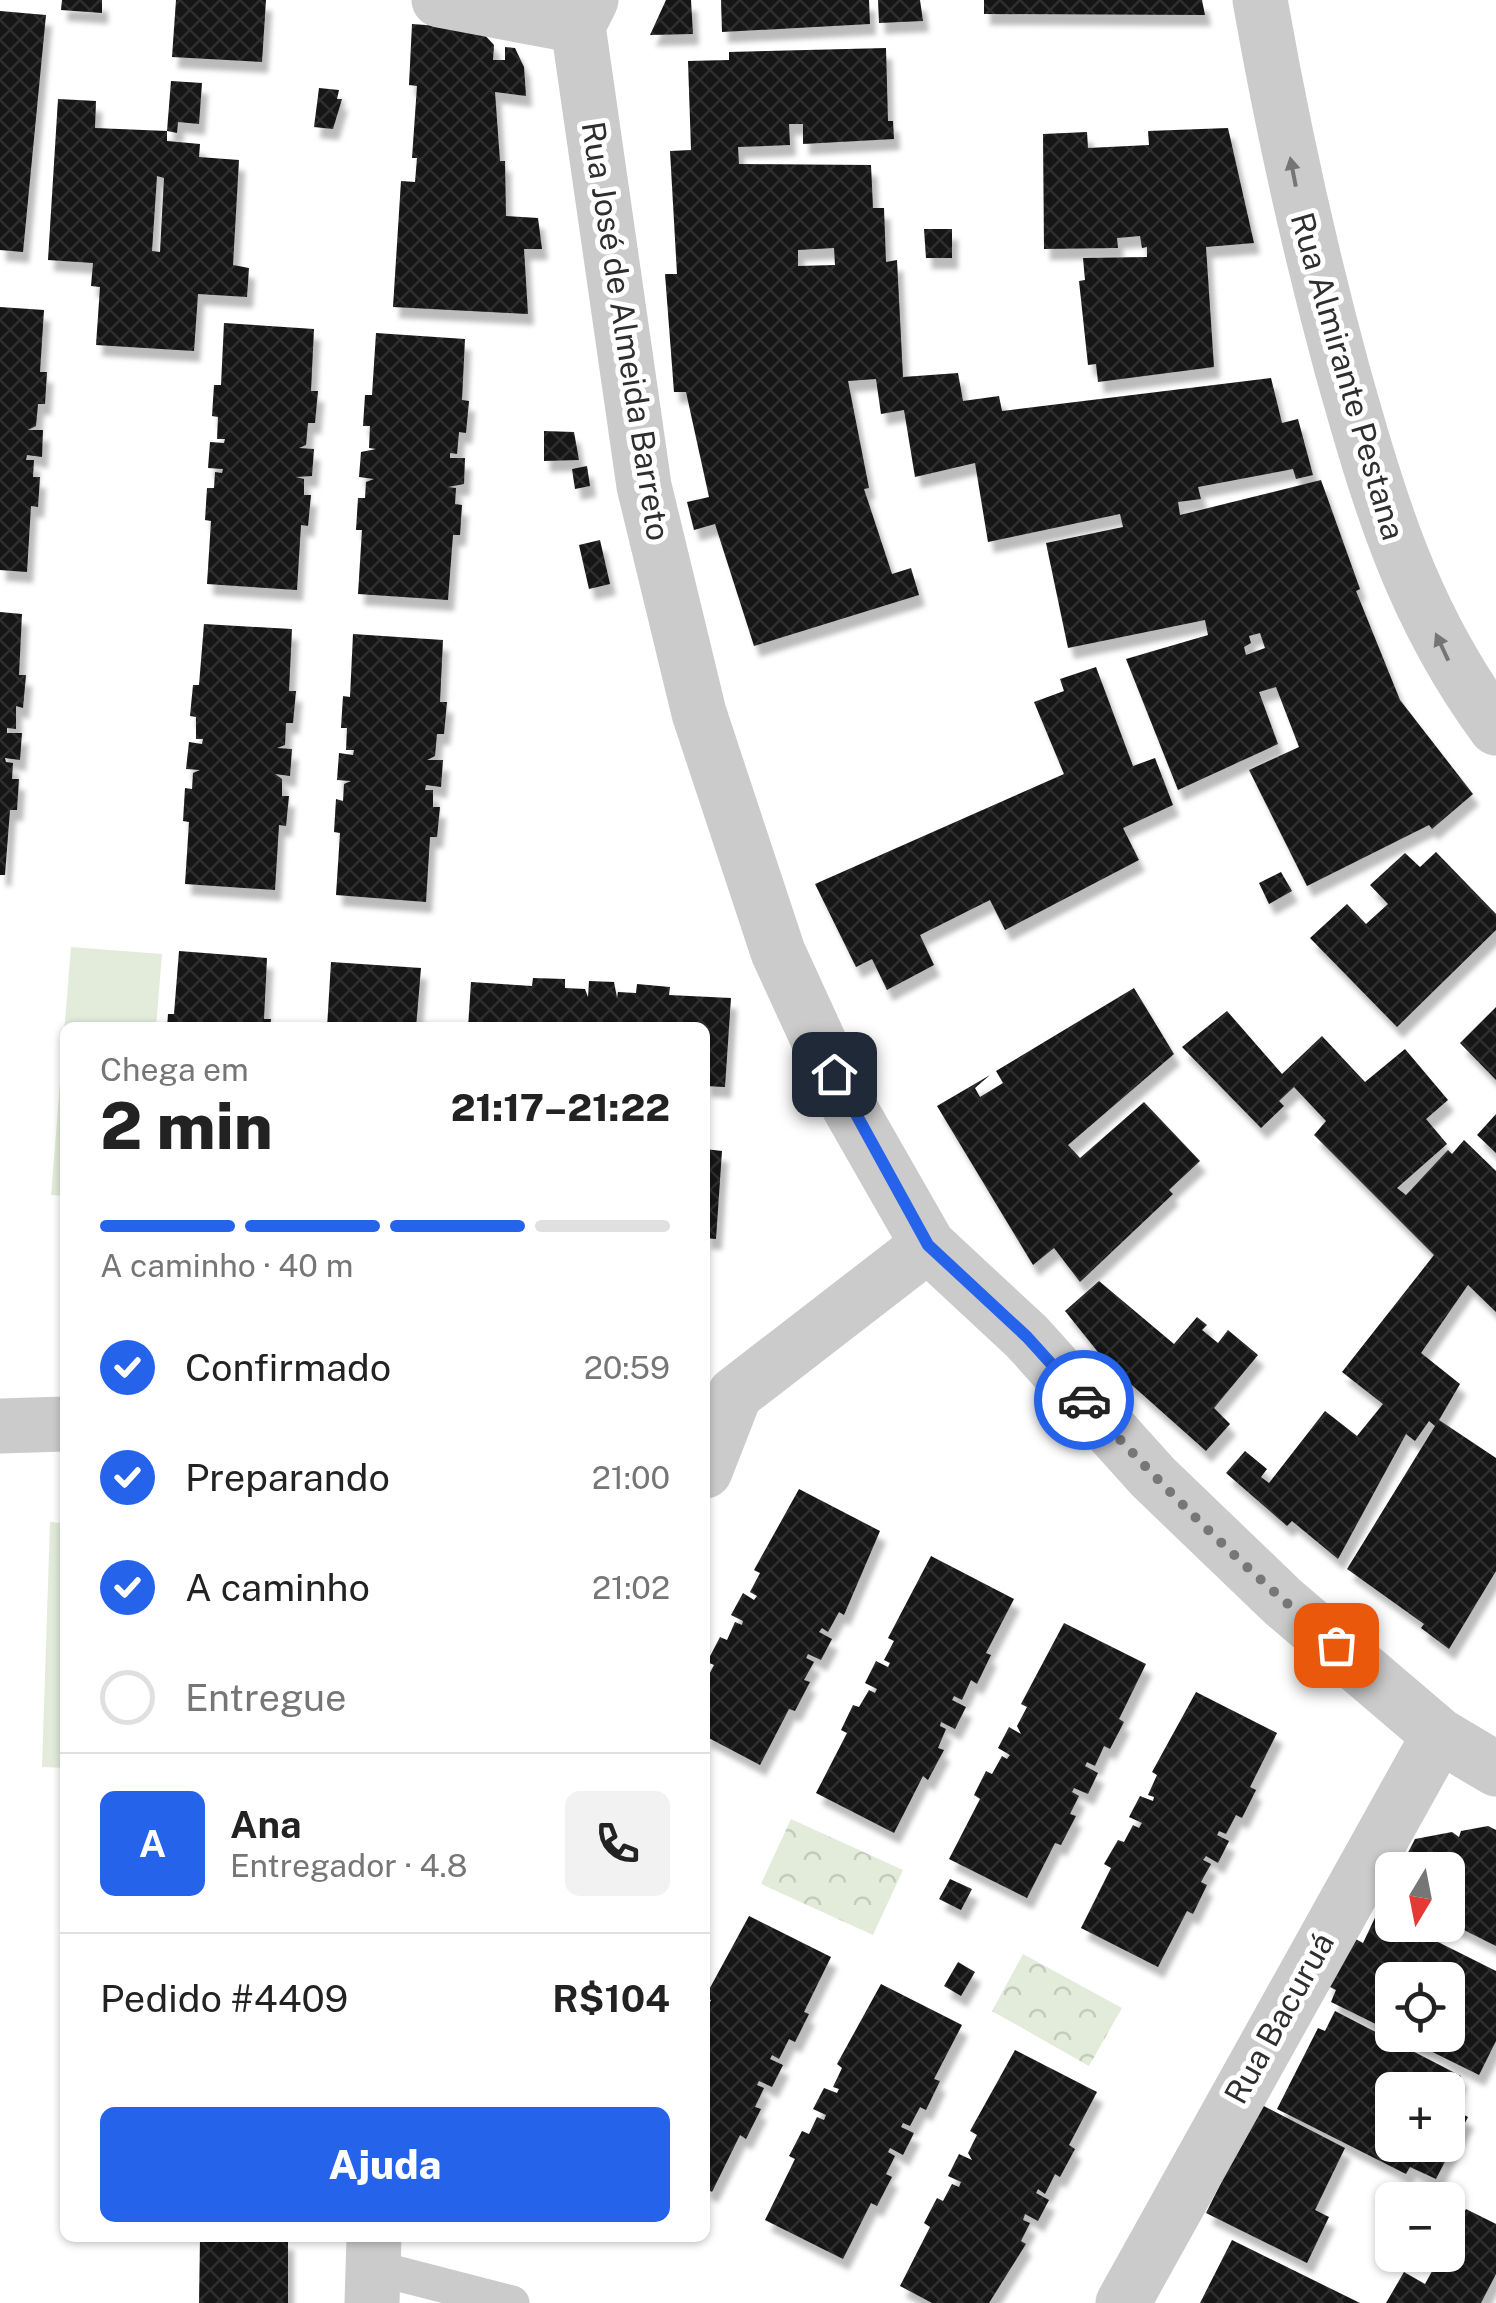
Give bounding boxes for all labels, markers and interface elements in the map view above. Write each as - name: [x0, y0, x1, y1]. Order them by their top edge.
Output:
- street label: Rua José de Almeida Barreto: [575, 119, 677, 543]
- one-way arrow: [1285, 156, 1300, 187]
- street label: Rua Almirante Pestana: [1284, 208, 1412, 544]
- one-way arrow: [1434, 633, 1451, 662]
- pin: [792, 1032, 877, 1117]
- icon: home: [807, 1047, 862, 1102]
- text: Chega em: [100, 1051, 249, 1088]
- text: 21:17–21:22: [451, 1085, 670, 1130]
- text: 2 min: [100, 1087, 273, 1164]
- text: A caminho · 40 m: [100, 1247, 353, 1284]
- icon: check: [100, 1340, 155, 1395]
- text: Confirmado: [185, 1345, 391, 1390]
- text: 20:59: [584, 1349, 670, 1386]
- courier: [1034, 1350, 1134, 1450]
- icon: car: [1057, 1373, 1112, 1428]
- icon: check: [100, 1450, 155, 1505]
- text: Preparando: [185, 1455, 390, 1500]
- text: 21:00: [592, 1459, 670, 1496]
- icon: check: [100, 1560, 155, 1615]
- text: A caminho: [185, 1565, 370, 1610]
- text: 21:02: [592, 1569, 670, 1606]
- pin: [1294, 1603, 1379, 1688]
- icon: bag: [1309, 1618, 1364, 1673]
- text: Entregue: [185, 1675, 347, 1720]
- button: phone: [565, 1791, 670, 1896]
- text: Ana: [230, 1802, 302, 1847]
- text: A: [139, 1821, 166, 1866]
- text: Entregador · 4.8: [230, 1847, 467, 1884]
- north arrow: [1375, 1852, 1465, 1942]
- map controls: [1375, 1852, 1465, 2272]
- street label: Rua Bacuruá: [1217, 1926, 1341, 2110]
- button: locate: [1375, 1962, 1465, 2052]
- text: Pedido #4409: [100, 1976, 348, 2021]
- text: R$104: [552, 1976, 670, 2021]
- button: +: [1375, 2072, 1465, 2162]
- button: Ajuda: [100, 2107, 670, 2222]
- button: −: [1375, 2182, 1465, 2272]

